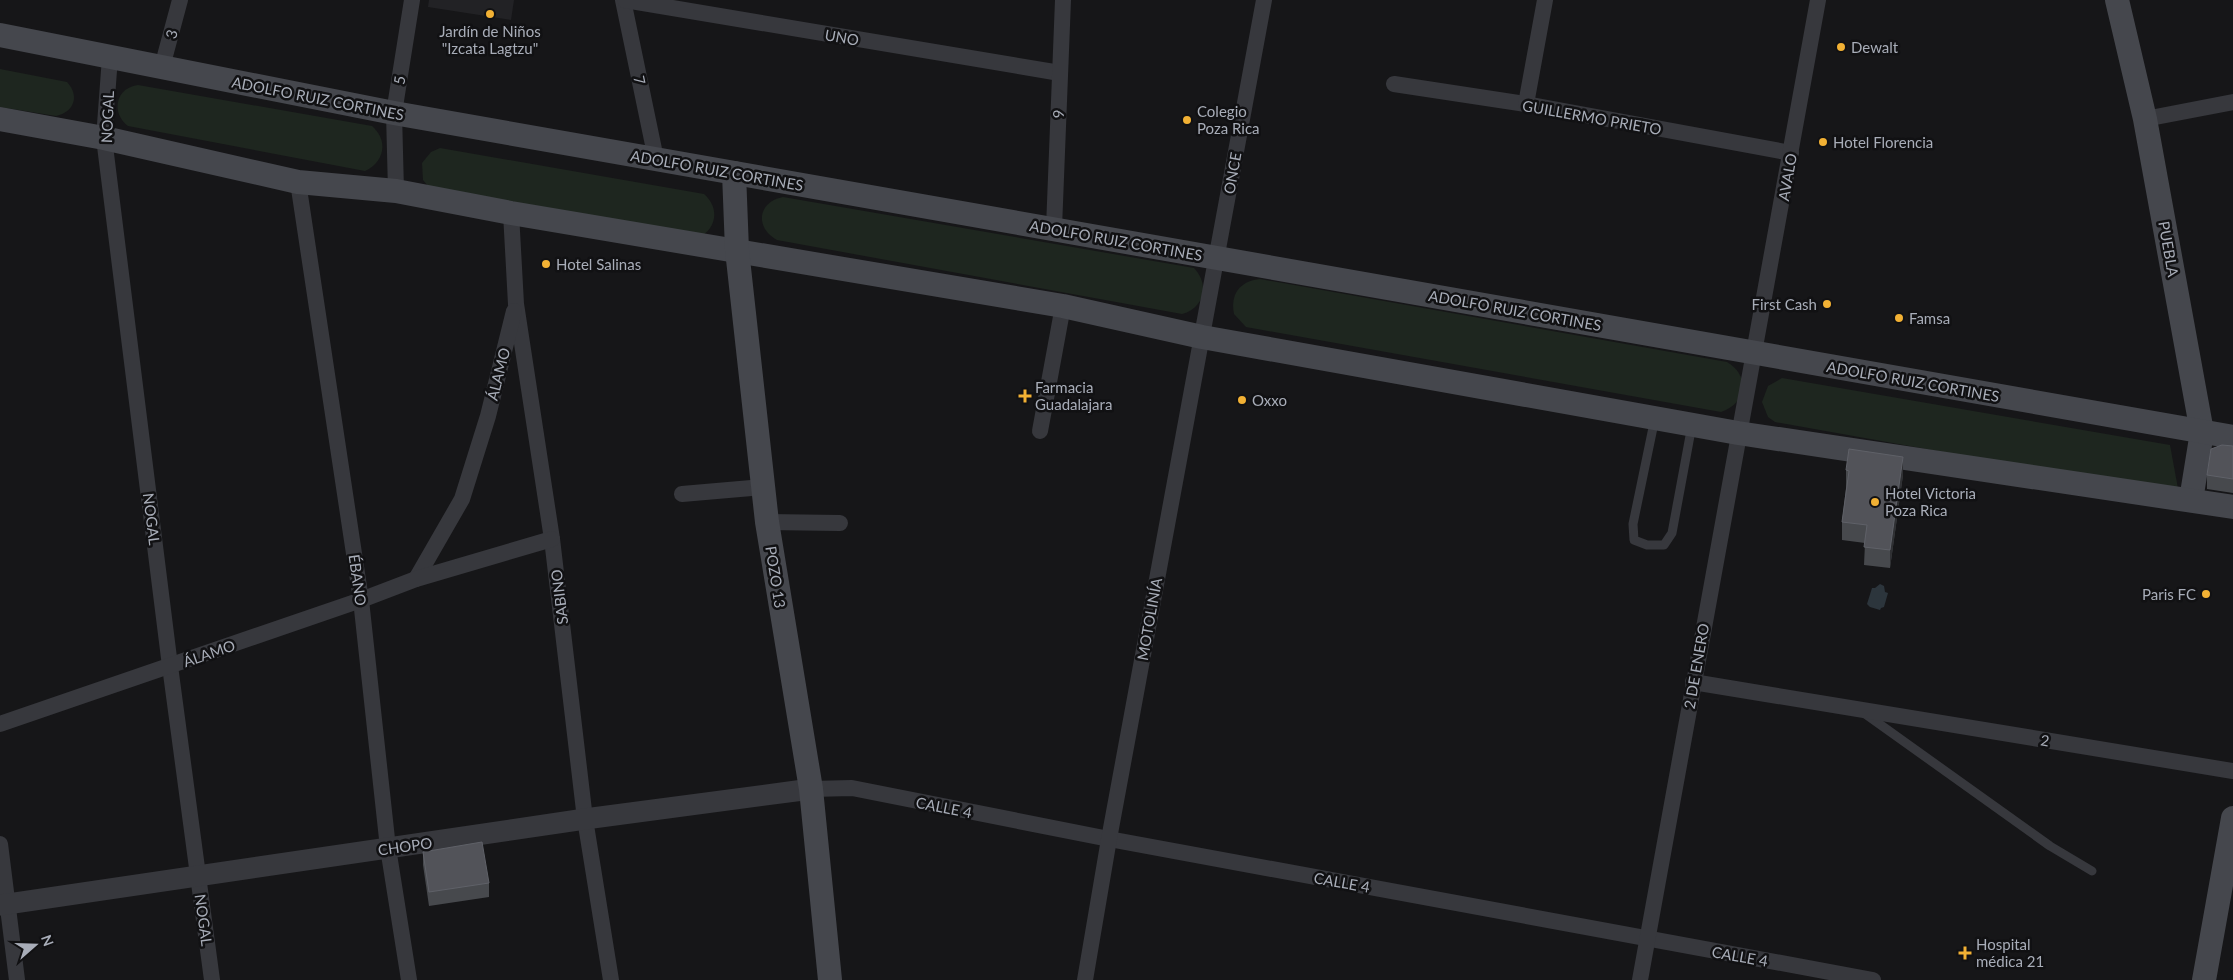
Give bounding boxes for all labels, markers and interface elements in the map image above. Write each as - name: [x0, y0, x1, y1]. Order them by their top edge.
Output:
- marker: Jardín de Niños "Izcata Lagtzu": [484, 8, 496, 20]
- place label: Jardín de Niños "Izcata Lagtzu": [439, 22, 541, 57]
- street label: UNO: [823, 25, 861, 49]
- street label: 3: [161, 27, 181, 41]
- place label: Dewalt: [1851, 38, 1899, 56]
- marker: Dewalt: [1835, 41, 1847, 53]
- street label: ADOLFO RUIZ CORTINES: [230, 72, 406, 124]
- street label: 5: [389, 74, 409, 86]
- street label: 7: [630, 74, 650, 86]
- street label: NOGAL: [97, 90, 117, 143]
- street label: GUILLERMO PRIETO: [1521, 96, 1663, 138]
- place label: Colegio Poza Rica: [1197, 102, 1260, 137]
- street label: 9: [1049, 109, 1067, 119]
- marker: Colegio Poza Rica: [1181, 114, 1193, 126]
- place label: Hotel Florencia: [1833, 133, 1933, 151]
- marker: Hotel Florencia: [1817, 136, 1829, 148]
- street label: ADOLFO RUIZ CORTINES: [629, 146, 805, 194]
- street label: ONCE: [1219, 151, 1245, 195]
- street label: AVALO: [1774, 152, 1800, 202]
- street label: ADOLFO RUIZ CORTINES: [1028, 216, 1204, 264]
- street label: PUEBLA: [2155, 220, 2183, 279]
- place label: Hotel Salinas: [556, 255, 641, 273]
- marker: Hotel Salinas: [540, 258, 552, 270]
- street label: ADOLFO RUIZ CORTINES: [1427, 286, 1603, 334]
- place label: First Cash: [1751, 295, 1817, 313]
- marker: First Cash: [1821, 298, 1833, 310]
- place label: Famsa: [1909, 309, 1950, 327]
- marker: Famsa: [1893, 312, 1905, 324]
- street label: ÁLAMO: [483, 346, 513, 402]
- street label: ADOLFO RUIZ CORTINES: [1825, 357, 2001, 405]
- place label: Farmacia Guadalajara: [1035, 378, 1112, 413]
- marker: Farmacia Guadalajara: [1019, 390, 1031, 402]
- place label: Oxxo: [1252, 391, 1287, 409]
- marker: Oxxo: [1236, 394, 1248, 406]
- place label: Hotel Victoria Poza Rica: [1885, 484, 1976, 519]
- street label: NOGAL: [140, 492, 164, 546]
- marker: Hotel Victoria Poza Rica: [1869, 496, 1881, 508]
- street label: POZO 13: [762, 545, 790, 609]
- street label: ÉBANO: [345, 553, 371, 607]
- street label: SABINO: [547, 568, 571, 626]
- street label: MOTOLINÍA: [1133, 575, 1165, 662]
- place label: Paris FC: [2142, 585, 2196, 603]
- marker: Paris FC: [2200, 588, 2212, 600]
- street label: 2 DE ENERO: [1680, 622, 1712, 710]
- street label: ÁLAMO: [181, 636, 237, 670]
- street label: 2: [2039, 730, 2051, 750]
- street label: CALLE 4: [914, 793, 974, 821]
- street label: CHOPO: [377, 833, 433, 859]
- street label: CALLE 4: [1312, 868, 1372, 896]
- street label: NOGAL: [191, 893, 217, 947]
- north arrow: [10, 920, 60, 970]
- text: N: [38, 932, 58, 948]
- place label: Hospital médica 21: [1976, 935, 2044, 970]
- street label: CALLE 4: [1710, 942, 1770, 970]
- marker: Hospital médica 21: [1958, 946, 1972, 960]

